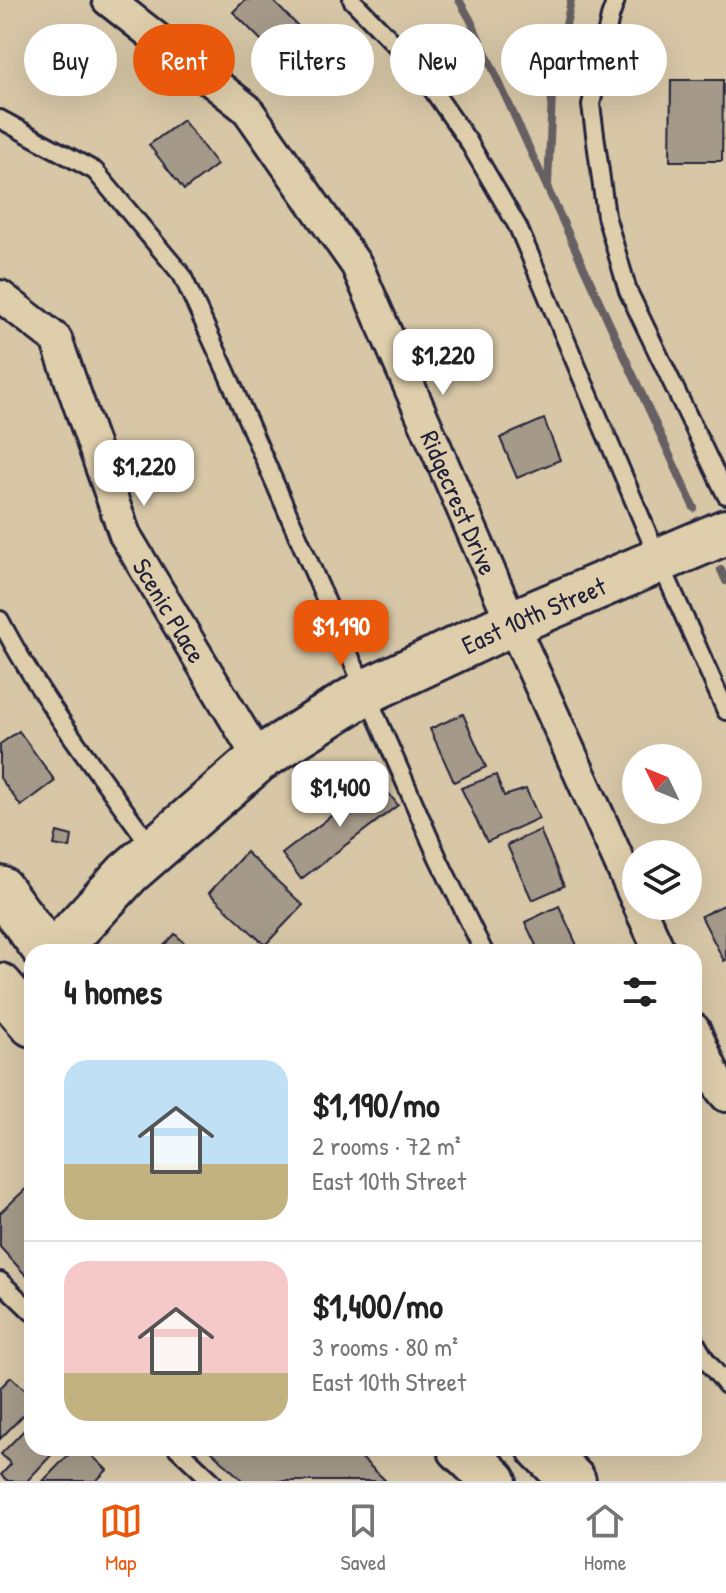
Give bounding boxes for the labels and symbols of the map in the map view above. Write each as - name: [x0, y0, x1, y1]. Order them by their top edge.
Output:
- pin: $1,220: [378, 329, 508, 397]
- street label: Ridgecrest Drive: [413, 425, 506, 580]
- pin: $1,220: [79, 440, 209, 508]
- street label: Scenic Place: [125, 551, 215, 669]
- street label: East 10th Street: [456, 567, 612, 662]
- pin: $1,190: [276, 600, 406, 668]
- north arrow: [622, 744, 702, 824]
- pin: $1,400: [275, 761, 405, 829]

